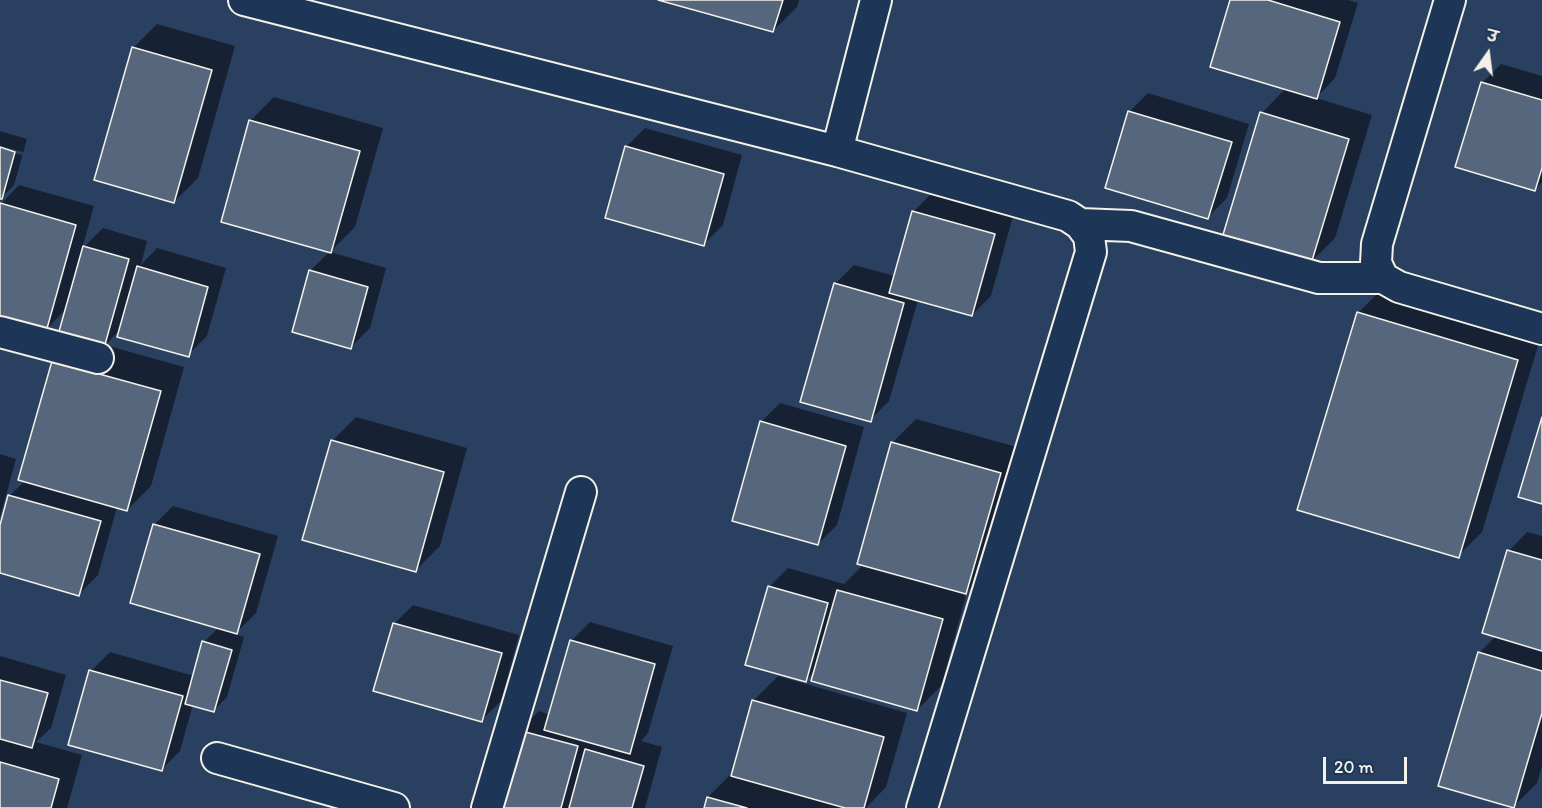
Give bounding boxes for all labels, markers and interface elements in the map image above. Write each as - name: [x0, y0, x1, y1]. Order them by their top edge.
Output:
- north arrow: [1458, 24, 1518, 84]
- text: उ: [1485, 26, 1500, 47]
- scale bar: [1326, 745, 1410, 783]
- text: 20 m: [1334, 756, 1374, 778]

